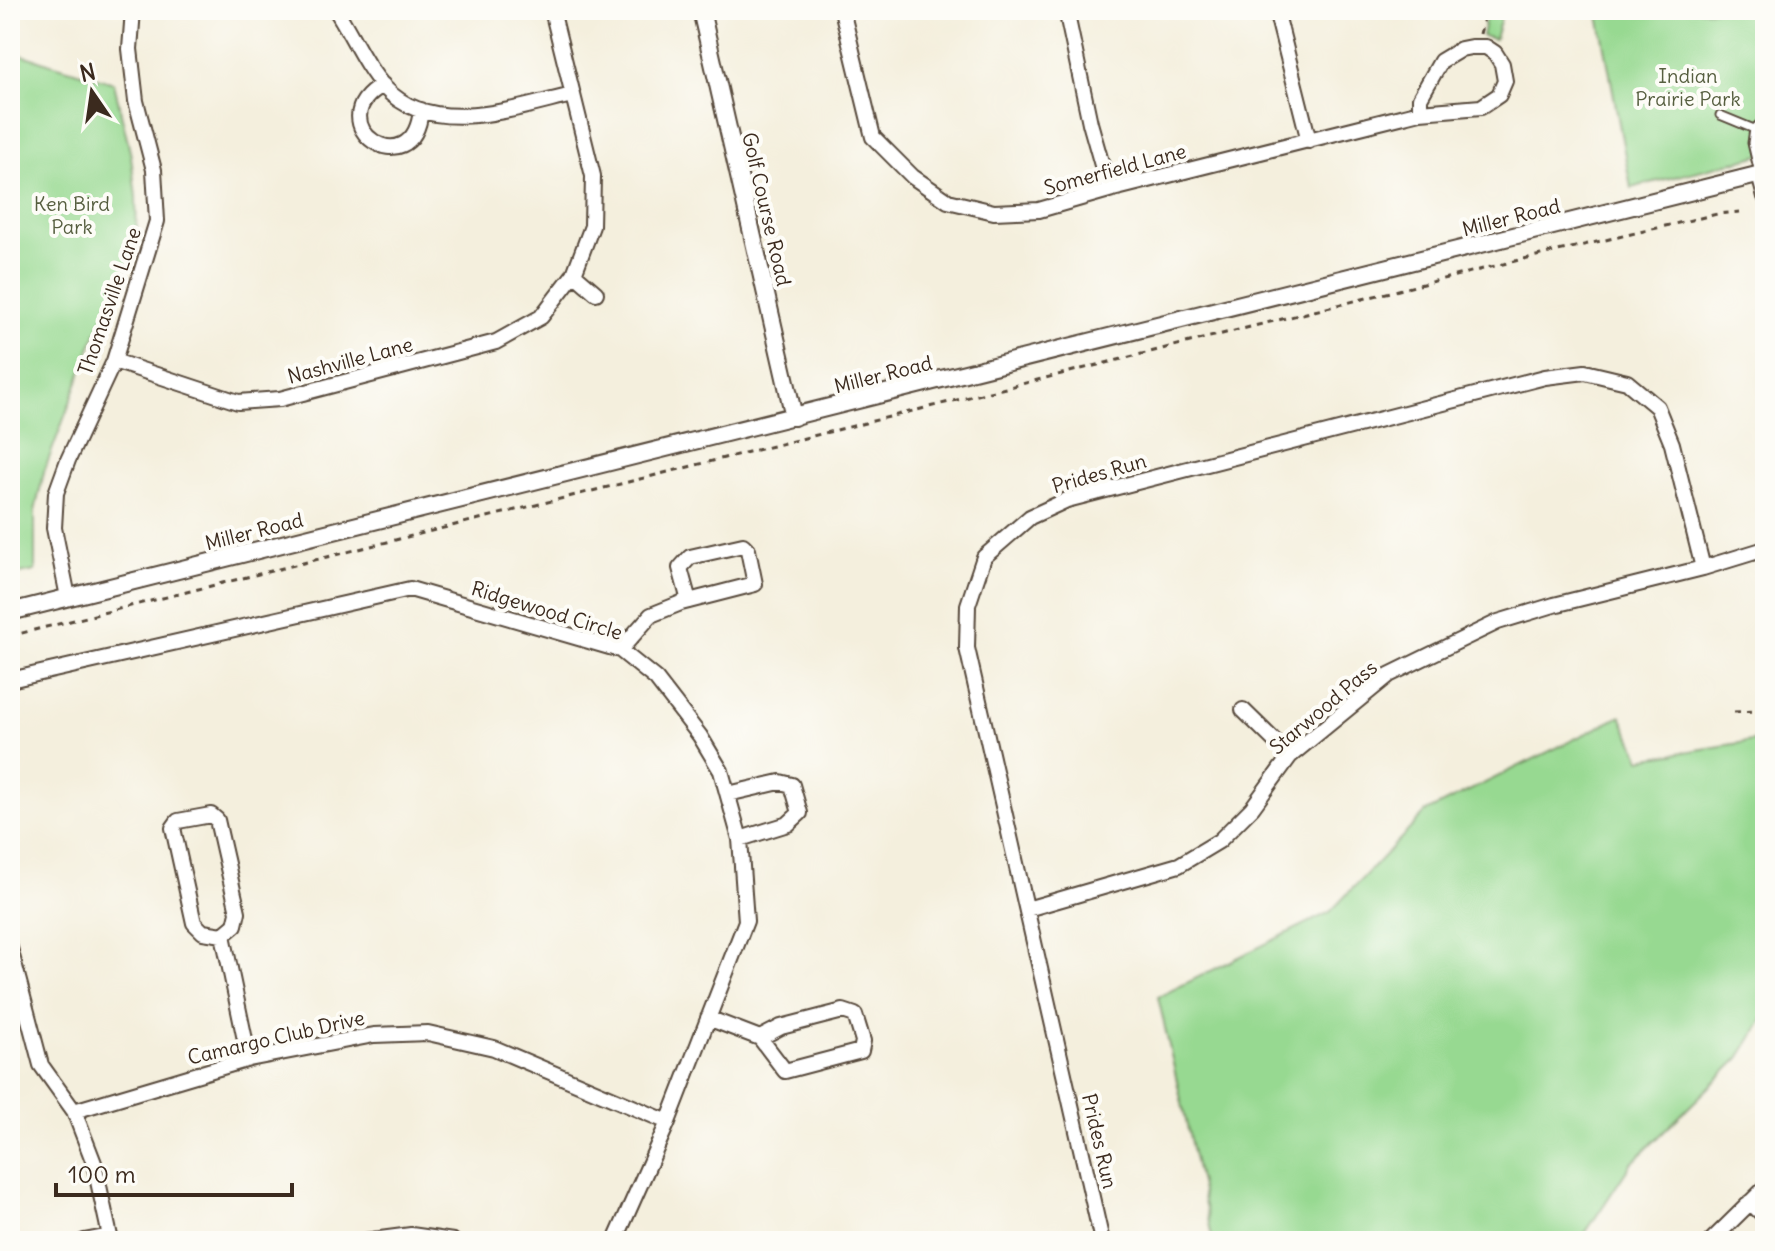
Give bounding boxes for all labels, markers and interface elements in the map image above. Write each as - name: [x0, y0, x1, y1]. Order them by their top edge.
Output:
- north arrow: [52, 52, 132, 132]
- text: N: [77, 57, 98, 88]
- park label: Indian Prairie Park: [1635, 63, 1741, 111]
- street label: Golf Course Road: [737, 130, 797, 289]
- street label: Somerfield Lane: [1041, 138, 1189, 200]
- park label: Ken Bird Park: [34, 191, 110, 239]
- street label: Miller Road: [1459, 193, 1563, 241]
- street label: Thomasville Lane: [72, 224, 146, 378]
- street label: Nashville Lane: [285, 331, 415, 389]
- street label: Miller Road: [831, 350, 935, 398]
- street label: Prides Run: [1049, 448, 1149, 498]
- street label: Miller Road: [202, 507, 306, 555]
- street label: Ridgewood Circle: [468, 575, 626, 645]
- street label: Starwood Pass: [1264, 655, 1382, 759]
- street label: Camargo Club Drive: [185, 1004, 367, 1070]
- street label: Prides Run: [1077, 1091, 1123, 1191]
- scale bar: [56, 1147, 292, 1197]
- text: 100 m: [68, 1159, 136, 1189]

